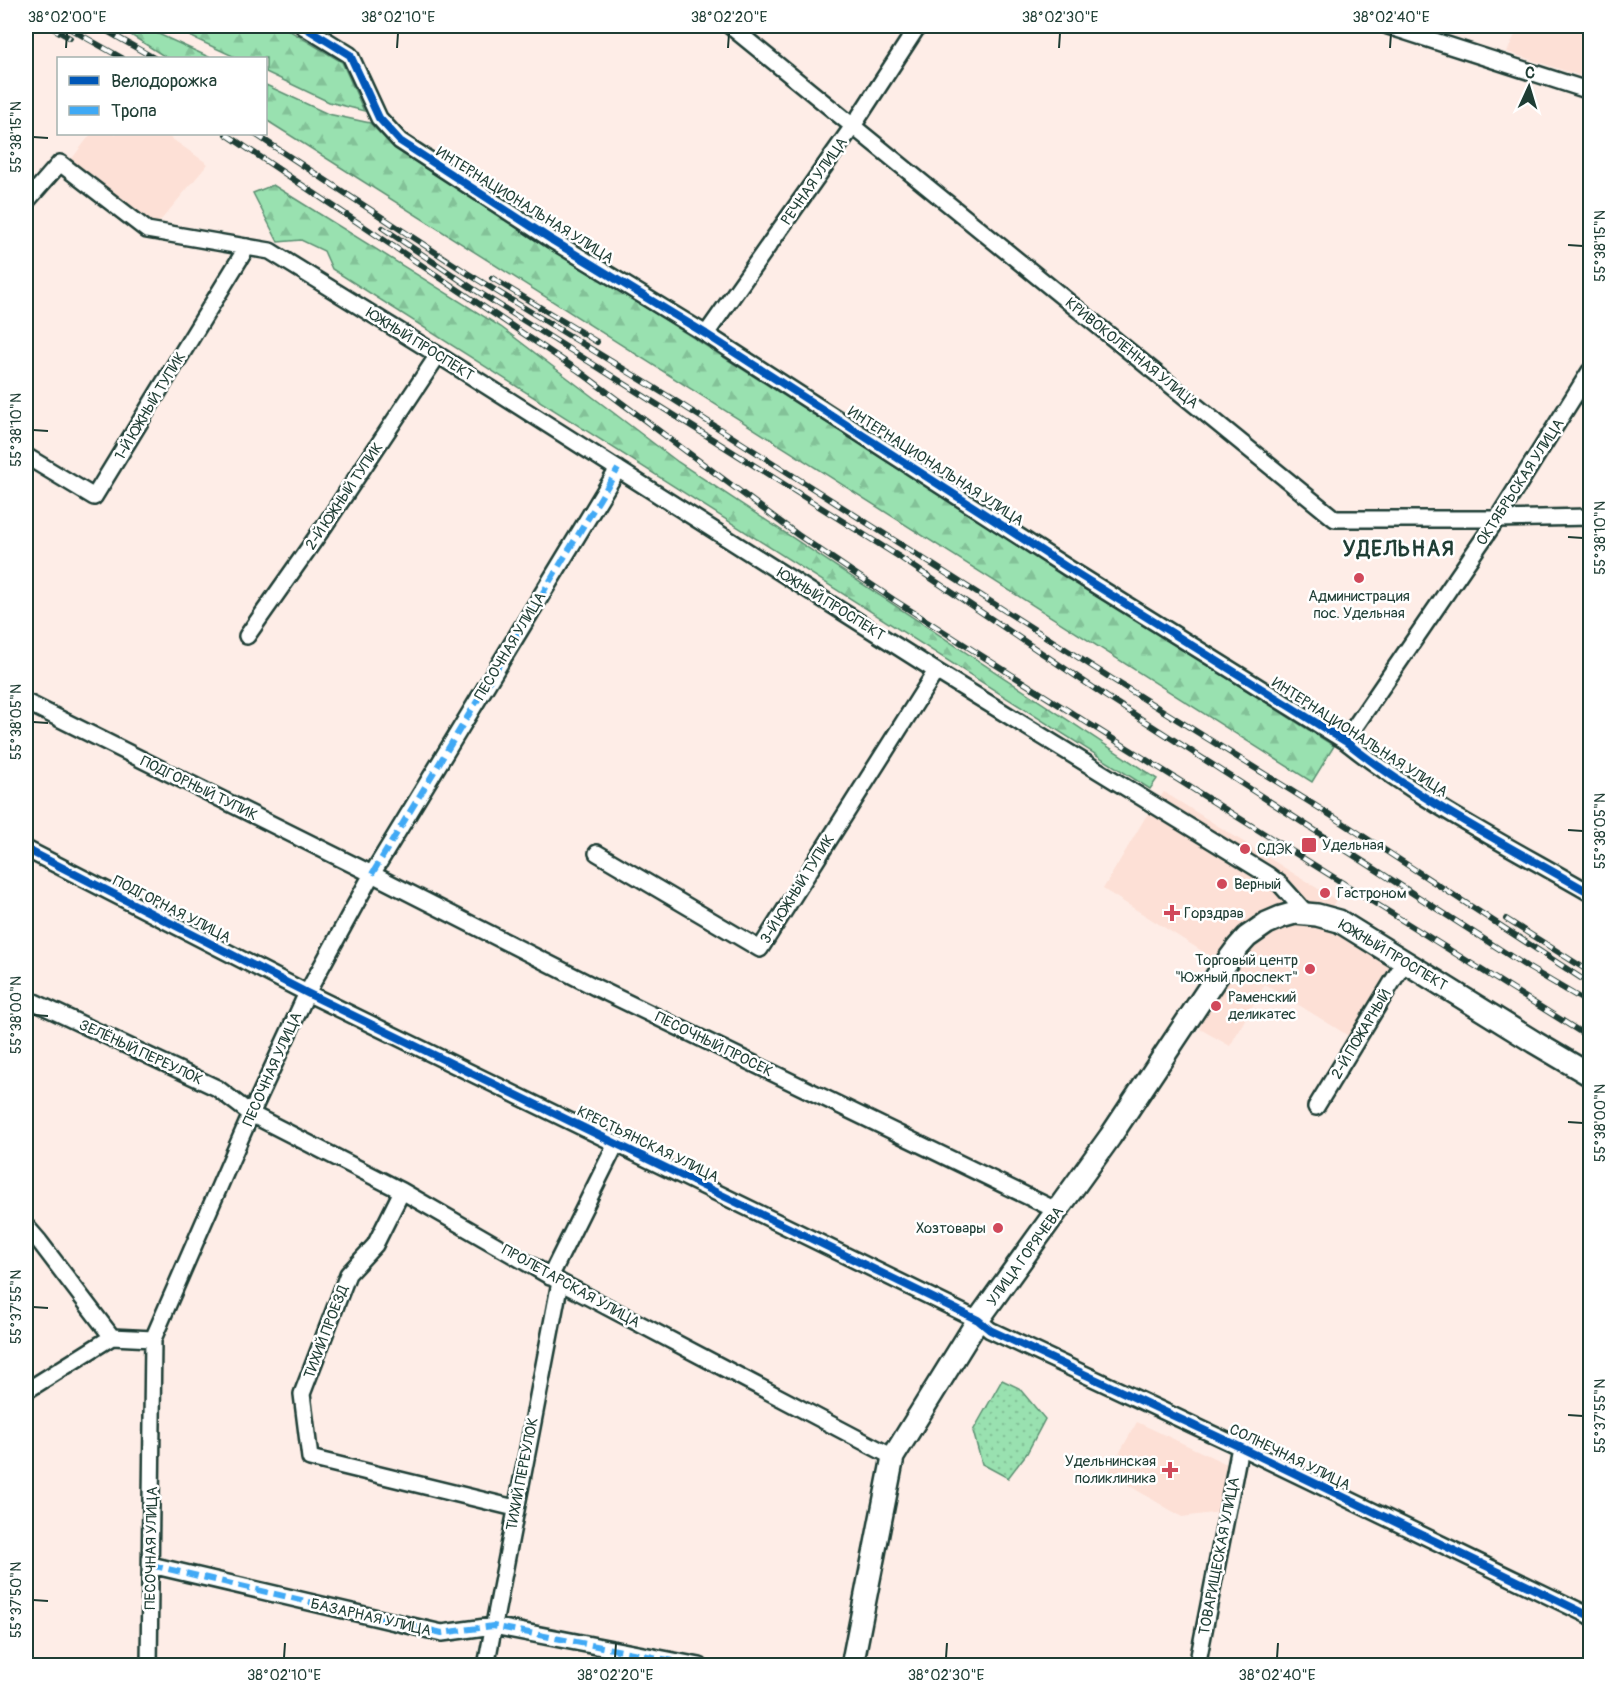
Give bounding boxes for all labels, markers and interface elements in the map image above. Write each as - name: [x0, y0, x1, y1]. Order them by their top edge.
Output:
- text: 38°02'00"E: [28, 8, 106, 27]
- text: 38°02'10"E: [361, 8, 435, 27]
- text: 38°02'20"E: [691, 8, 768, 27]
- text: 38°02'30"E: [1022, 8, 1099, 27]
- text: 38°02'40"E: [1353, 8, 1430, 27]
- legend: [57, 57, 267, 135]
- north arrow: [1499, 57, 1559, 117]
- text: С: [1524, 63, 1536, 83]
- text: Велодорожка: [111, 70, 217, 93]
- text: Тропа: [111, 100, 157, 123]
- text: 55°38'15"N: [7, 101, 26, 173]
- street label: РЕЧНАЯ УЛИЦА: [777, 134, 852, 229]
- street label: ИНТЕРНАЦИОНАЛЬНАЯ УЛИЦА: [432, 143, 617, 268]
- text: 55°38'15"N: [1591, 210, 1610, 282]
- street label: КРИВОКОЛЕННАЯ УЛИЦА: [1061, 294, 1202, 413]
- street label: ЮЖНЫЙ ПРОСПЕКТ: [362, 304, 477, 385]
- street label: 1-Й ЮЖНЫЙ ТУПИК: [111, 349, 190, 464]
- text: 55°38'10"N: [7, 393, 26, 467]
- street label: ИНТЕРНАЦИОНАЛЬНАЯ УЛИЦА: [844, 402, 1028, 531]
- street label: ОКТЯБРЬСКАЯ УЛИЦА: [1472, 415, 1569, 549]
- street label: 2-Й ЮЖНЫЙ ТУПИК: [301, 439, 387, 554]
- text: 55°38'10"N: [1591, 501, 1610, 575]
- district label: УДЕЛЬНАЯ: [1343, 536, 1455, 563]
- street label: ЮЖНЫЙ ПРОСПЕКТ: [773, 564, 888, 645]
- marker: Администрация пос. Удельная: [1352, 571, 1366, 585]
- place label: Администрация пос. Удельная: [1308, 587, 1410, 623]
- street label: ПЕСОЧНАЯ УЛИЦА: [471, 588, 550, 704]
- street label: ИНТЕРНАЦИОНАЛЬНАЯ УЛИЦА: [1268, 673, 1452, 802]
- text: 55°38'05"N: [7, 684, 26, 760]
- street label: ПОДГОРНЫЙ ТУПИК: [137, 752, 261, 825]
- text: 55°38'05"N: [1591, 793, 1610, 869]
- street label: 3-Й ЮЖНЫЙ ТУПИК: [756, 831, 839, 947]
- marker: Удельная: [1300, 836, 1318, 854]
- place label: Удельная: [1322, 836, 1384, 855]
- place label: СДЭК: [1257, 840, 1293, 859]
- marker: СДЭК: [1238, 842, 1252, 856]
- street label: ПОДГОРНАЯ УЛИЦА: [109, 871, 234, 948]
- place label: Верный: [1234, 875, 1281, 894]
- marker: Верный: [1215, 877, 1229, 891]
- place label: Гастроном: [1337, 884, 1407, 903]
- marker: Гастроном: [1318, 886, 1332, 900]
- place label: Горздрав: [1184, 904, 1244, 923]
- marker: Горздрав: [1165, 906, 1179, 920]
- street label: ЮЖНЫЙ ПРОСПЕКТ: [1335, 915, 1451, 995]
- place label: Торговый центр "Южный проспект": [1175, 951, 1298, 987]
- marker: Торговый центр "Южный проспект": [1303, 962, 1317, 976]
- text: 55°38'00"N: [7, 976, 26, 1054]
- street label: 2-Й ПОЖАРНЫЙ: [1327, 986, 1396, 1082]
- place label: Раменский деликатес: [1228, 988, 1297, 1024]
- marker: Раменский деликатес: [1209, 999, 1223, 1013]
- street label: ПЕСОЧНЫЙ ПРОСЕК: [652, 1008, 776, 1081]
- street label: ПЕСОЧНАЯ УЛИЦА: [239, 1009, 306, 1129]
- street label: ЗЕЛЁНЫЙ ПЕРЕУЛОК: [76, 1015, 206, 1089]
- text: 55°38'00"N: [1591, 1084, 1610, 1162]
- street label: КРЕСТЬЯНСКАЯ УЛИЦА: [574, 1102, 722, 1187]
- street label: УЛИЦА ГОРЯЧЕВА: [983, 1203, 1068, 1310]
- place label: Хозтовары: [916, 1219, 986, 1238]
- marker: Хозтовары: [991, 1221, 1005, 1235]
- street label: ПРОЛЕТАРСКАЯ УЛИЦА: [498, 1240, 643, 1333]
- text: 55°37'55"N: [7, 1270, 26, 1344]
- street label: ТИХИЙ ПРОЕЗД: [300, 1282, 353, 1382]
- text: 55°37'55"N: [1591, 1379, 1610, 1453]
- street label: ТИХИЙ ПЕРЕУЛОК: [502, 1416, 543, 1532]
- street label: СОЛНЕЧНАЯ УЛИЦА: [1226, 1420, 1354, 1495]
- place label: Удельнинская поликлиника: [1065, 1452, 1156, 1488]
- marker: Удельнинская поликлиника: [1161, 1461, 1179, 1479]
- street label: ТОВАРИЩЕСКАЯ УЛИЦА: [1195, 1475, 1244, 1637]
- street label: ПЕСОЧНАЯ УЛИЦА: [141, 1486, 162, 1610]
- text: 55°37'50"N: [7, 1562, 26, 1638]
- street label: БАЗАРНАЯ УЛИЦА: [309, 1594, 433, 1641]
- text: 38°02'10"E: [247, 1666, 321, 1685]
- text: 38°02'20"E: [577, 1666, 654, 1685]
- text: 38°02'30"E: [908, 1666, 985, 1685]
- text: 38°02'40"E: [1239, 1666, 1316, 1685]

